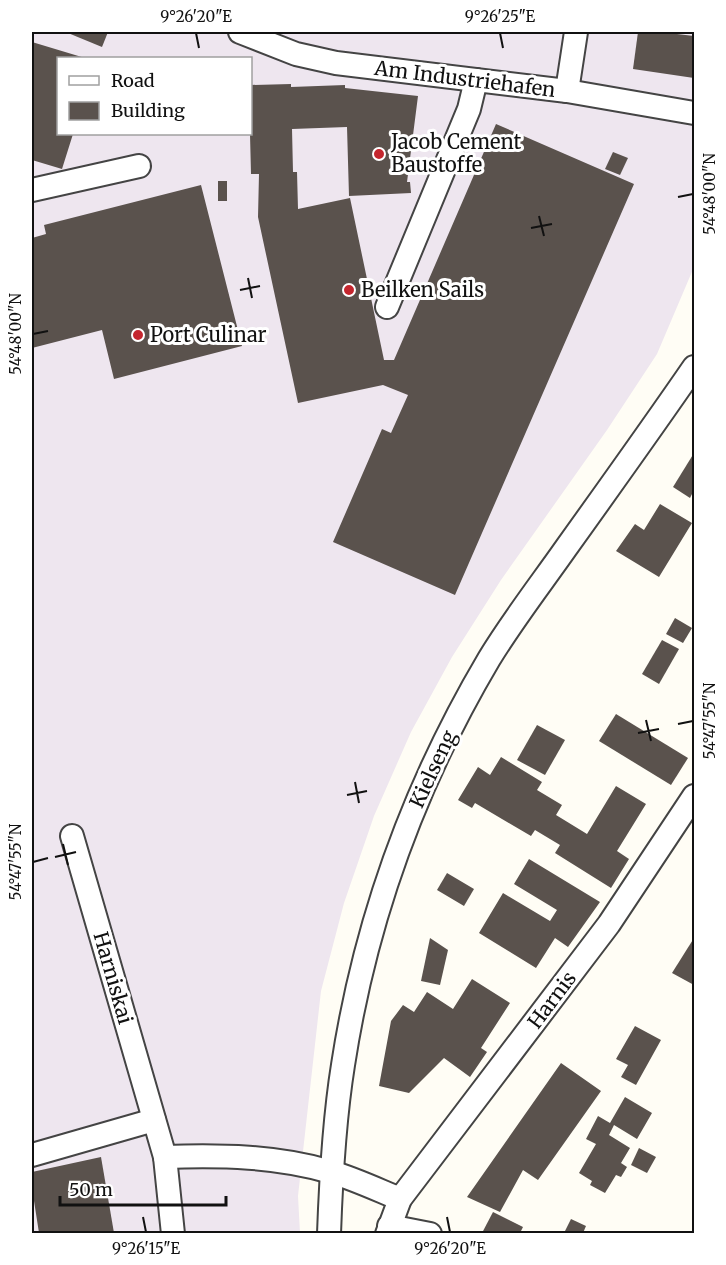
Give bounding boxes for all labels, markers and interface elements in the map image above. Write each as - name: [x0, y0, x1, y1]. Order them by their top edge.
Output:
- text: 9°26'20"E: [160, 7, 232, 26]
- text: 9°26'25"E: [465, 7, 536, 26]
- street label: Am Industriehafen: [372, 55, 557, 102]
- legend: [57, 57, 252, 135]
- text: Road: [111, 69, 155, 92]
- text: Building: [111, 99, 185, 122]
- place label: Jacob Cement Baustoffe: [390, 129, 521, 177]
- marker: Jacob Cement Baustoffe: [372, 147, 386, 161]
- text: 54°48'00"N: [700, 153, 719, 235]
- place label: Beilken Sails: [361, 277, 484, 302]
- marker: Beilken Sails: [342, 283, 356, 297]
- text: 54°48'00"N: [6, 293, 25, 375]
- place label: Port Culinar: [150, 322, 267, 347]
- marker: Port Culinar: [131, 328, 145, 342]
- text: 54°47'55"N: [700, 682, 719, 759]
- street label: Kielseng: [404, 726, 461, 812]
- text: 54°47'55"N: [6, 823, 25, 900]
- street label: Harniskai: [88, 929, 139, 1027]
- street label: Harnis: [522, 966, 581, 1033]
- scale bar: [60, 1169, 226, 1207]
- text: 50 m: [69, 1178, 113, 1201]
- text: 9°26'15"E: [112, 1239, 181, 1258]
- text: 9°26'20"E: [414, 1239, 486, 1258]

